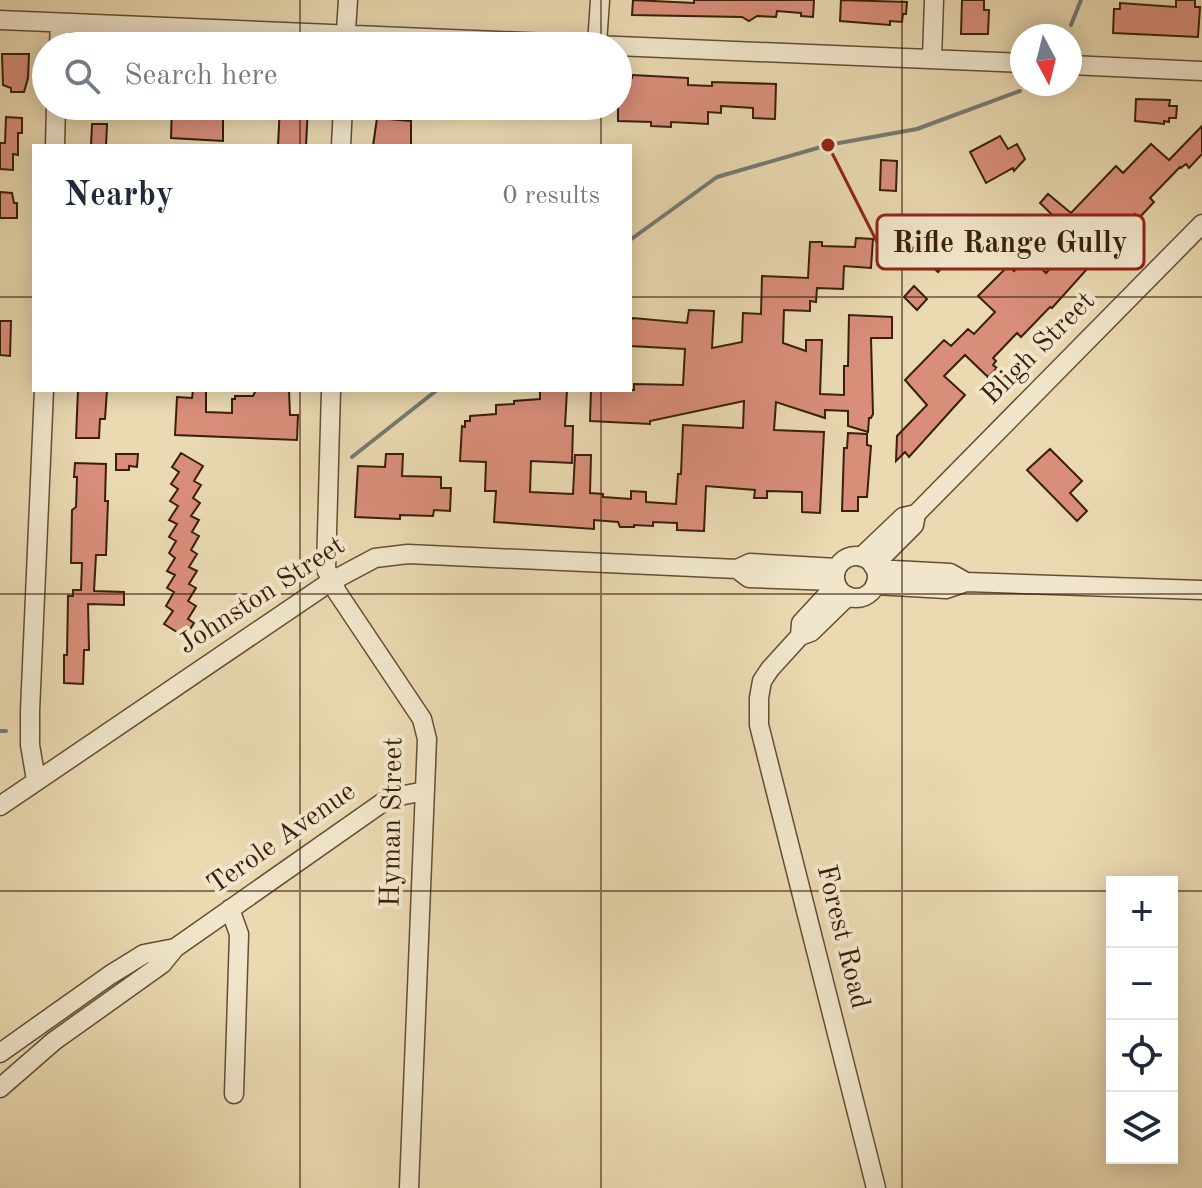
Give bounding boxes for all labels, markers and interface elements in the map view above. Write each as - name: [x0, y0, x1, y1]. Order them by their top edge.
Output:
- north arrow: [1010, 24, 1082, 96]
- search box: [32, 32, 632, 120]
- icon: search: [60, 54, 104, 98]
- text: Search here: [124, 61, 278, 91]
- text: Nearby: [64, 179, 174, 213]
- text: 0 results: [502, 183, 600, 209]
- callout: Rifle Range Gully: [877, 215, 1144, 269]
- text: Rifle Range Gully: [892, 229, 1128, 259]
- street label: Bligh Street: [977, 287, 1101, 411]
- street label: Johnston Street: [174, 532, 350, 660]
- street label: Hyman Street: [378, 737, 408, 907]
- street label: Terole Avenue: [203, 778, 361, 900]
- street label: Forest Road: [811, 862, 873, 1012]
- map controls: [1106, 876, 1178, 1164]
- button: +: [1106, 876, 1178, 948]
- button: −: [1106, 948, 1178, 1020]
- button: locate: [1106, 1020, 1178, 1092]
- button: layers: [1106, 1092, 1178, 1164]

